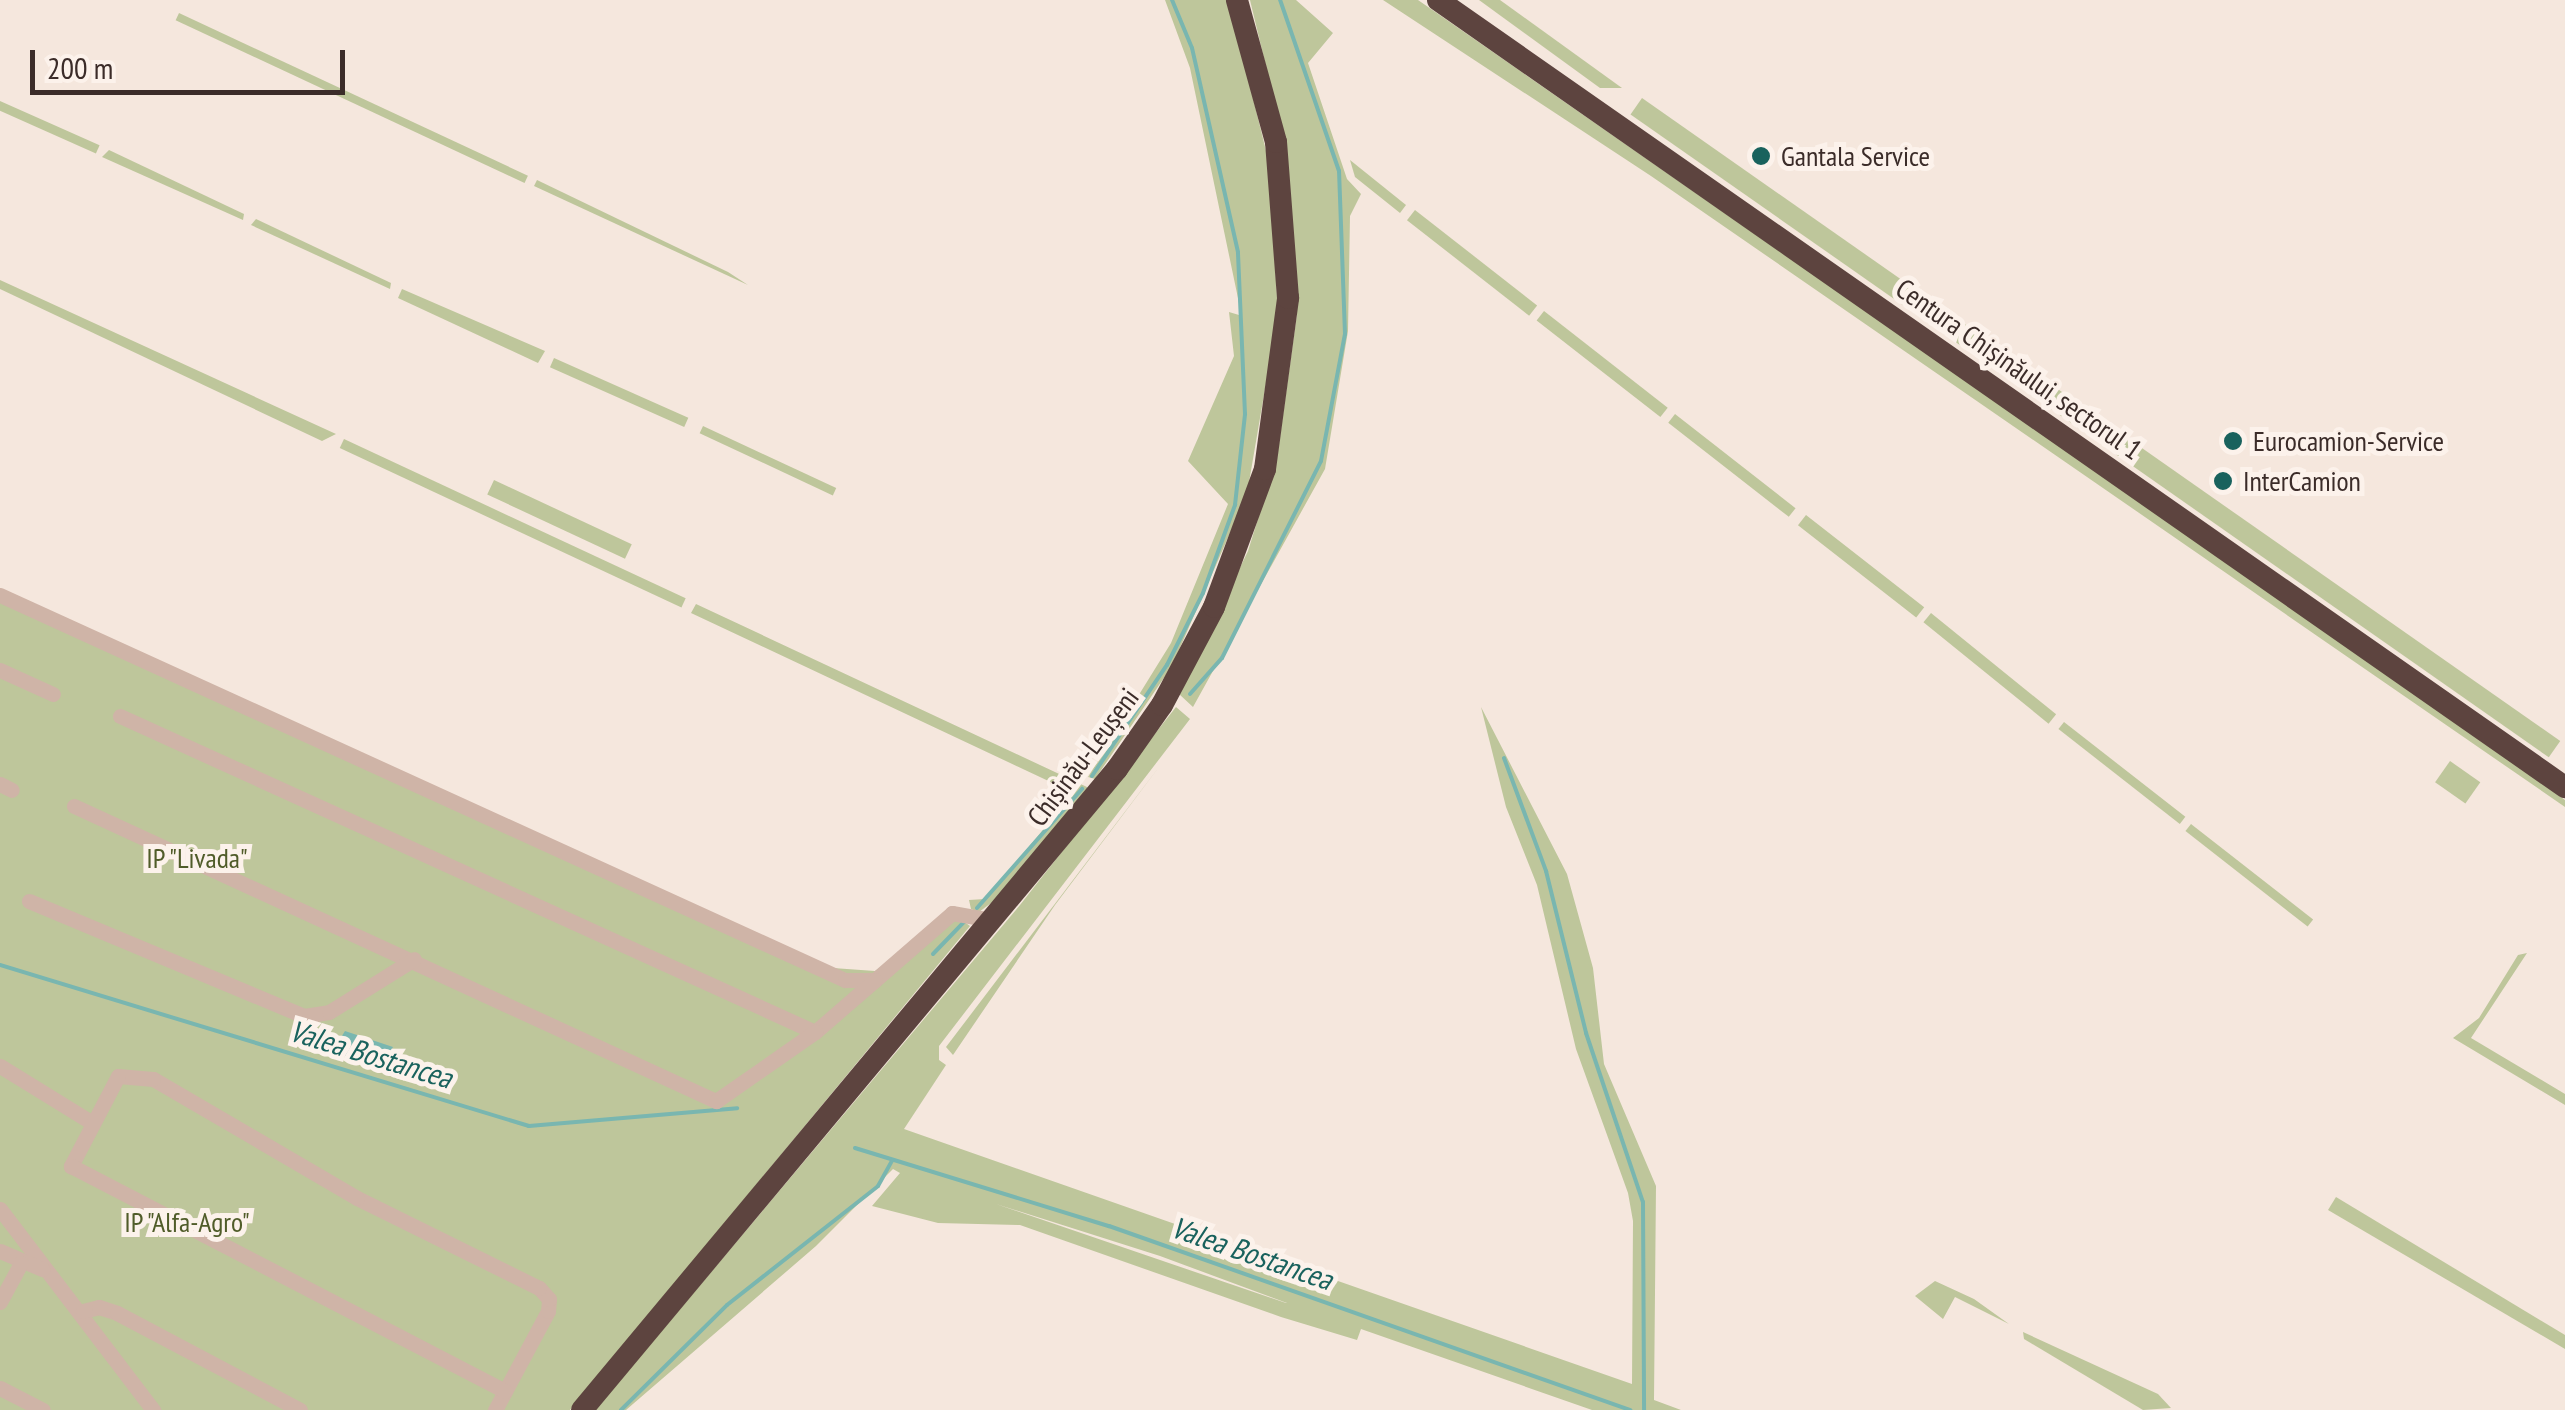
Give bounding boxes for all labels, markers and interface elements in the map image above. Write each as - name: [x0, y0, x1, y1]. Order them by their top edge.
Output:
- scale bar: [35, 30, 350, 92]
- text: 200 m: [47, 48, 113, 87]
- place label: Gantala Service: [1781, 139, 1930, 173]
- marker: Gantala Service: [1750, 145, 1772, 167]
- street label: Centura Chișinăului, sectorul 1: [1889, 271, 2149, 467]
- place label: Eurocamion-Service: [2253, 424, 2444, 458]
- marker: Eurocamion-Service: [2222, 430, 2244, 452]
- place label: InterCamion: [2243, 464, 2361, 498]
- marker: InterCamion: [2212, 470, 2234, 492]
- street label: Chișinău-Leușeni: [1020, 681, 1146, 833]
- park label: IP "Livada": [145, 841, 249, 875]
- water label: Valea Bostancea: [286, 1012, 456, 1096]
- park label: IP "Alfa-Agro": [123, 1205, 251, 1239]
- water label: Valea Bostancea: [1167, 1209, 1337, 1297]

